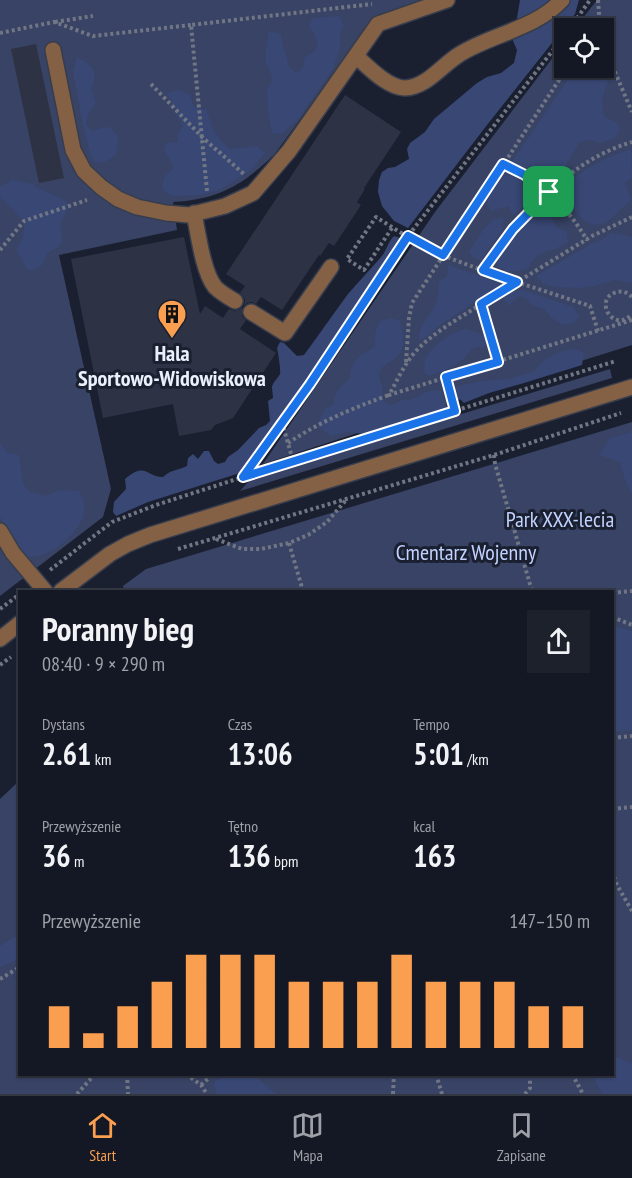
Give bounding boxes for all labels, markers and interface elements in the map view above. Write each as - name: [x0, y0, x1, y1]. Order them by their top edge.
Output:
- map controls: [554, 18, 614, 78]
- button: locate: [554, 18, 614, 78]
- pin: [523, 166, 574, 217]
- icon: arrive: [532, 175, 565, 208]
- building icon: Hala Sportowo-Widowiskowa: [156, 298, 188, 340]
- place label: Hala Sportowo-Widowiskowa: [78, 339, 266, 392]
- park label: Park XXX-lecia: [506, 505, 614, 533]
- park label: Cmentarz Wojenny: [396, 538, 537, 566]
- text: Poranny bieg: [42, 607, 194, 650]
- button: share: [527, 610, 590, 673]
- text: 08:40 · 9 × 290 m: [42, 651, 165, 677]
- text: Dystans: [42, 714, 85, 734]
- text: Czas: [228, 714, 252, 734]
- text: Tempo: [413, 714, 450, 734]
- text: 2.61: [42, 734, 91, 773]
- text: 13:06: [228, 734, 293, 773]
- text: 5:01: [413, 734, 464, 773]
- text: km: [91, 749, 111, 769]
- text: /km: [464, 749, 489, 769]
- text: Przewyższenie: [42, 816, 121, 836]
- text: Tętno: [228, 816, 258, 836]
- text: kcal: [413, 816, 435, 836]
- text: 36: [42, 836, 71, 875]
- text: 136: [228, 836, 271, 875]
- text: 163: [413, 836, 456, 875]
- text: m: [71, 851, 85, 871]
- text: bpm: [271, 851, 298, 871]
- text: Przewyższenie: [42, 908, 141, 934]
- text: 147–150 m: [509, 908, 590, 934]
- tab: Start: [86, 1109, 119, 1165]
- tab: Mapa: [291, 1109, 324, 1165]
- tab: Zapisane: [497, 1109, 546, 1165]

